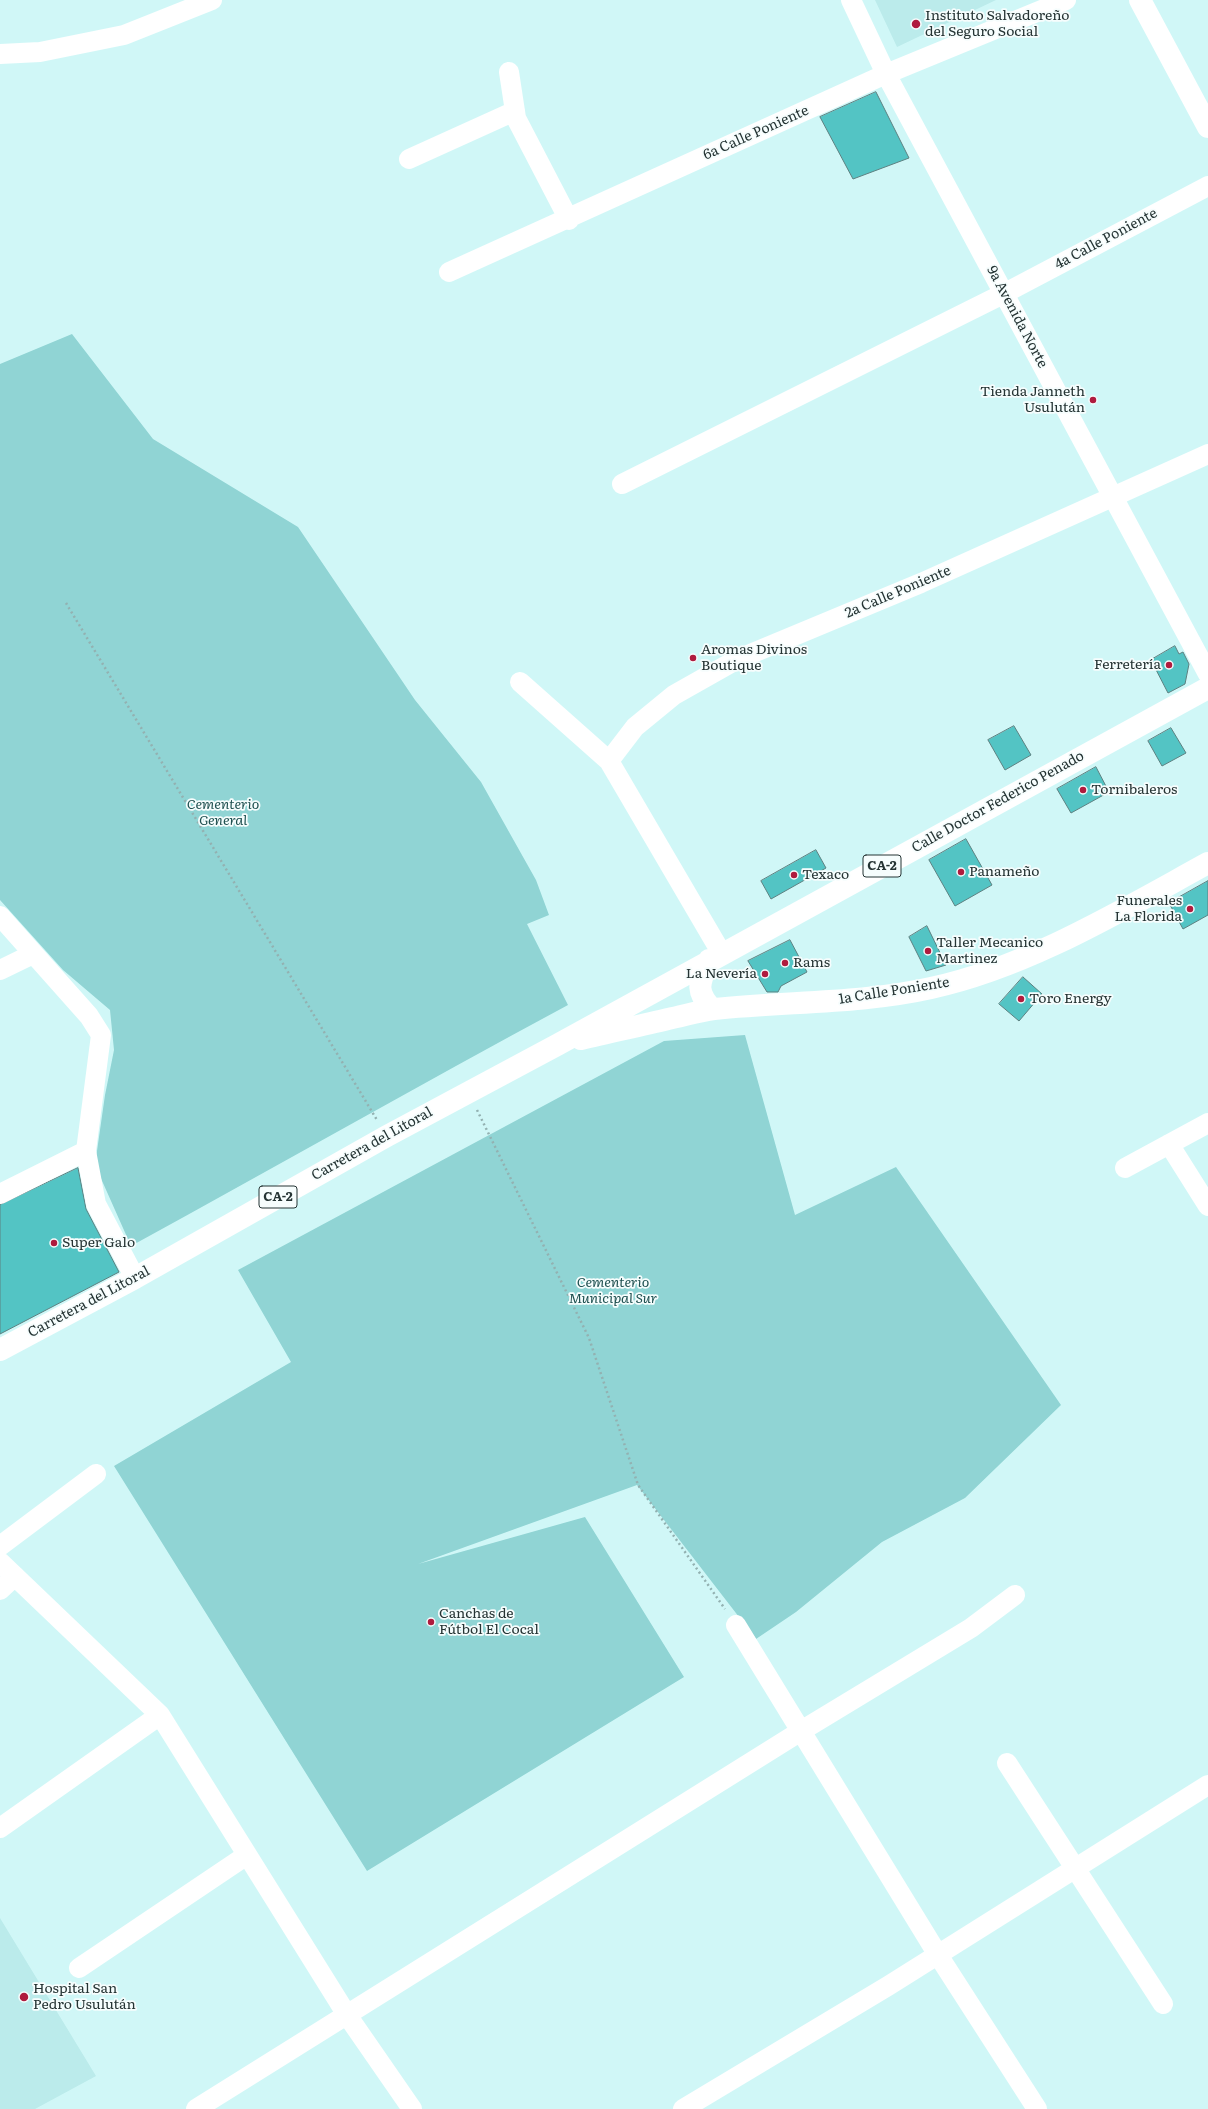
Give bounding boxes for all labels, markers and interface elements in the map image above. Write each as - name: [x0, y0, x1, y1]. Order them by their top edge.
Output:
- place label: Instituto Salvadoreño del Seguro Social: [925, 8, 1070, 40]
- marker: Instituto Salvadoreño del Seguro Social: [910, 18, 922, 30]
- street label: 6a Calle Poniente: [701, 102, 811, 164]
- street label: 4a Calle Poniente: [1052, 205, 1160, 273]
- street label: 9a Avenida Norte: [983, 263, 1051, 371]
- place label: Tienda Janneth Usulután: [980, 384, 1085, 416]
- marker: Tienda Janneth Usulután: [1088, 395, 1098, 405]
- street label: 2a Calle Poniente: [843, 562, 953, 622]
- place label: Aromas Divinos Boutique: [701, 642, 807, 674]
- marker: Aromas Divinos Boutique: [688, 653, 698, 663]
- place label: Ferretería: [1094, 657, 1161, 673]
- marker: Ferretería: [1164, 660, 1174, 670]
- street label: Calle Doctor Federico Penado: [909, 748, 1087, 856]
- place label: Tornibaleros: [1091, 782, 1177, 798]
- marker: Tornibaleros: [1078, 785, 1088, 795]
- park label: Cementerio General: [187, 797, 259, 830]
- road number: CA-2: [863, 855, 901, 877]
- place label: Panameño: [969, 864, 1040, 880]
- place label: Texaco: [802, 867, 849, 883]
- marker: Panameño: [956, 867, 966, 877]
- marker: Texaco: [789, 870, 799, 880]
- place label: Funerales La Florida: [1114, 893, 1182, 926]
- marker: Funerales La Florida: [1185, 904, 1195, 914]
- place label: Taller Mecanico Martinez: [936, 935, 1043, 968]
- marker: Taller Mecanico Martinez: [923, 946, 933, 956]
- place label: Rams: [793, 955, 830, 971]
- marker: Rams: [780, 958, 790, 968]
- place label: La Nevería: [686, 966, 757, 982]
- marker: La Nevería: [760, 969, 770, 979]
- street label: 1a Calle Poniente: [837, 974, 951, 1008]
- place label: Toro Energy: [1029, 991, 1112, 1007]
- marker: Toro Energy: [1016, 994, 1026, 1004]
- street label: Carretera del Litoral: [309, 1104, 435, 1184]
- road number: CA-2: [259, 1186, 297, 1208]
- place label: Super Galo: [62, 1235, 135, 1251]
- marker: Super Galo: [49, 1238, 59, 1248]
- street label: Carretera del Litoral: [25, 1263, 153, 1341]
- park label: Cementerio Municipal Sur: [569, 1275, 657, 1308]
- place label: Canchas de Fútbol El Cocal: [439, 1606, 539, 1638]
- marker: Canchas de Fútbol El Cocal: [426, 1617, 436, 1627]
- place label: Hospital San Pedro Usulután: [33, 1981, 136, 2014]
- marker: Hospital San Pedro Usulután: [18, 1991, 30, 2003]

